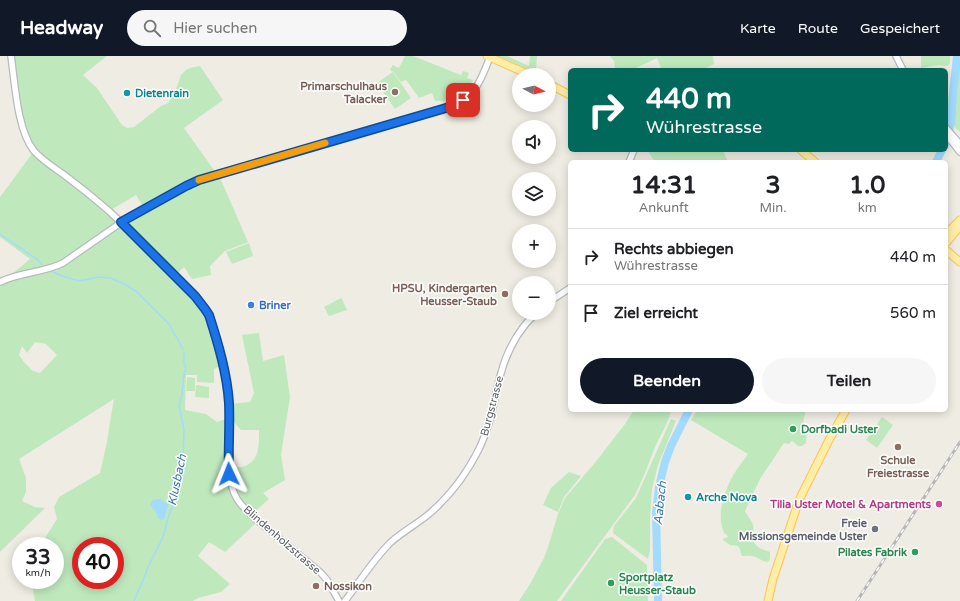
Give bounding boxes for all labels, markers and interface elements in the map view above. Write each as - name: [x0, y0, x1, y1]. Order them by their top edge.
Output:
- search box: [127, 10, 407, 46]
- text: Headway: [20, 17, 103, 39]
- icon: search: [141, 17, 163, 39]
- text: Hier suchen: [173, 19, 257, 37]
- text: Karte: [740, 20, 776, 37]
- text: Route: [798, 20, 838, 37]
- text: Gespeichert: [860, 20, 940, 37]
- north arrow: [512, 68, 556, 112]
- map controls: [512, 68, 556, 320]
- place label: Primarschulhaus Talacker: [300, 80, 388, 106]
- text: 440 m: [646, 82, 732, 116]
- pin: [446, 83, 480, 117]
- icon: right: [580, 84, 632, 136]
- place label: Dietenrain: [135, 87, 189, 100]
- marker: Primarschulhaus Talacker: [390, 87, 400, 97]
- marker: Dietenrain: [122, 88, 132, 98]
- icon: arrive: [452, 89, 474, 111]
- text: Wührestrasse: [646, 116, 762, 138]
- button: sound: [512, 120, 556, 164]
- text: 14:31: [631, 171, 697, 200]
- text: 3: [766, 171, 781, 200]
- text: 1.0: [849, 171, 885, 200]
- button: layers: [512, 172, 556, 216]
- text: Ankunft: [639, 200, 689, 216]
- text: Min.: [760, 200, 787, 216]
- text: km: [858, 200, 877, 216]
- button: +: [512, 224, 556, 268]
- text: Rechts abbiegen: [614, 240, 734, 258]
- icon: right: [580, 246, 602, 268]
- text: 440 m: [890, 248, 936, 266]
- text: Wührestrasse: [614, 258, 698, 274]
- button: −: [512, 276, 556, 320]
- place label: HPSU, Kindergarten Heusser-Staub: [392, 282, 497, 308]
- marker: HPSU, Kindergarten Heusser-Staub: [500, 289, 510, 299]
- place label: Briner: [259, 299, 291, 312]
- marker: Briner: [246, 300, 256, 310]
- icon: arrive: [580, 302, 602, 324]
- text: Ziel erreicht: [614, 304, 698, 322]
- text: 560 m: [890, 304, 936, 322]
- button: Beenden: [580, 358, 754, 404]
- button: Teilen: [762, 358, 936, 404]
- street label: Burgstrasse: [478, 374, 506, 438]
- place label: Dorfbadi Uster: [801, 423, 879, 436]
- marker: Dorfbadi Uster: [788, 424, 798, 434]
- marker: Schule Freiestrasse: [893, 442, 903, 452]
- water label: Klusbach: [165, 452, 189, 507]
- position arrow: [208, 453, 250, 495]
- place label: Schule Freiestrasse: [867, 454, 930, 480]
- water label: Aabach: [651, 480, 669, 525]
- place label: Arche Nova: [696, 491, 757, 504]
- marker: Arche Nova: [683, 492, 693, 502]
- place label: Tilia Uster Motel & Apartments: [769, 498, 932, 512]
- marker: Tilia Uster Motel & Apartments: [934, 499, 944, 509]
- street label: Blindenholzstrasse: [241, 503, 323, 577]
- place label: Freie Missionsgemeinde Uster: [739, 517, 868, 544]
- marker: Freie Missionsgemeinde Uster: [870, 524, 880, 534]
- speed limit sign: 40: [72, 537, 124, 589]
- text: 33: [25, 546, 51, 570]
- place label: Pilates Fabrik: [838, 546, 907, 559]
- marker: Pilates Fabrik: [910, 547, 920, 557]
- text: km/h: [25, 567, 51, 579]
- place label: Sportplatz Heusser-Staub: [619, 571, 696, 597]
- marker: Sportplatz Heusser-Staub: [606, 578, 616, 588]
- place label: Nossikon: [324, 580, 372, 593]
- marker: Nossikon: [311, 581, 321, 591]

